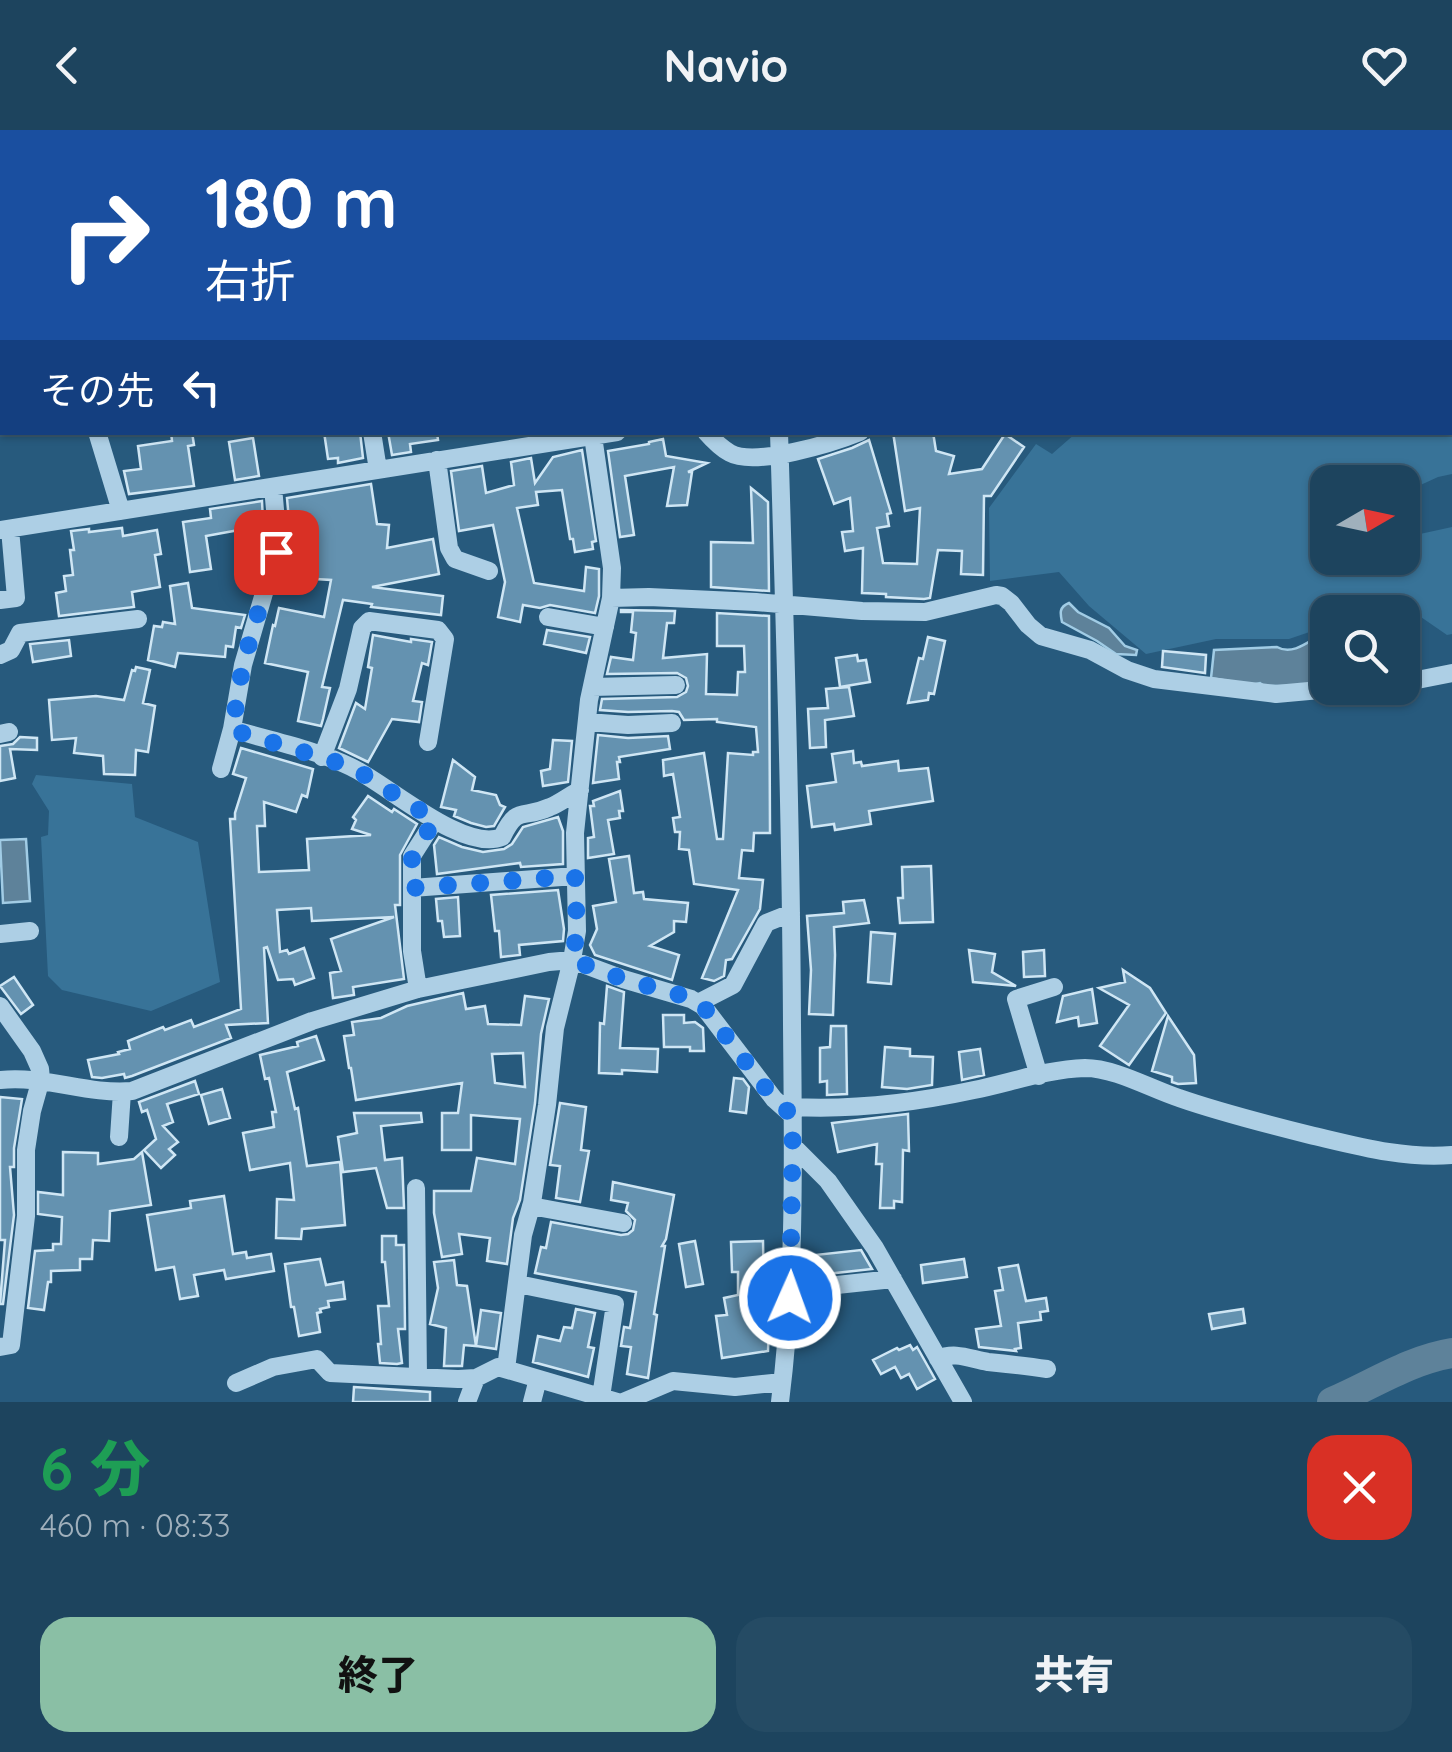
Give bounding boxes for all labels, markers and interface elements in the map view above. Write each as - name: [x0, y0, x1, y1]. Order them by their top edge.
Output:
- text: Navio: [664, 37, 788, 93]
- icon: back: [40, 38, 95, 93]
- icon: heart: [1357, 38, 1412, 93]
- text: 180 m: [205, 158, 398, 246]
- icon: right: [40, 170, 170, 300]
- text: 右折: [205, 252, 295, 308]
- icon: left: [174, 360, 229, 415]
- text: その先: [40, 366, 154, 414]
- north arrow: [1310, 465, 1420, 575]
- map controls: [1310, 465, 1420, 705]
- pin: [234, 510, 319, 595]
- icon: arrive: [249, 525, 304, 580]
- button: search: [1310, 595, 1420, 705]
- position arrow: [738, 1246, 842, 1350]
- text: 6 分: [40, 1430, 150, 1505]
- button: close: [1307, 1435, 1412, 1540]
- text: 460 m · 08:33: [40, 1505, 231, 1545]
- button: 終了: [40, 1617, 716, 1732]
- button: 共有: [736, 1617, 1412, 1732]

